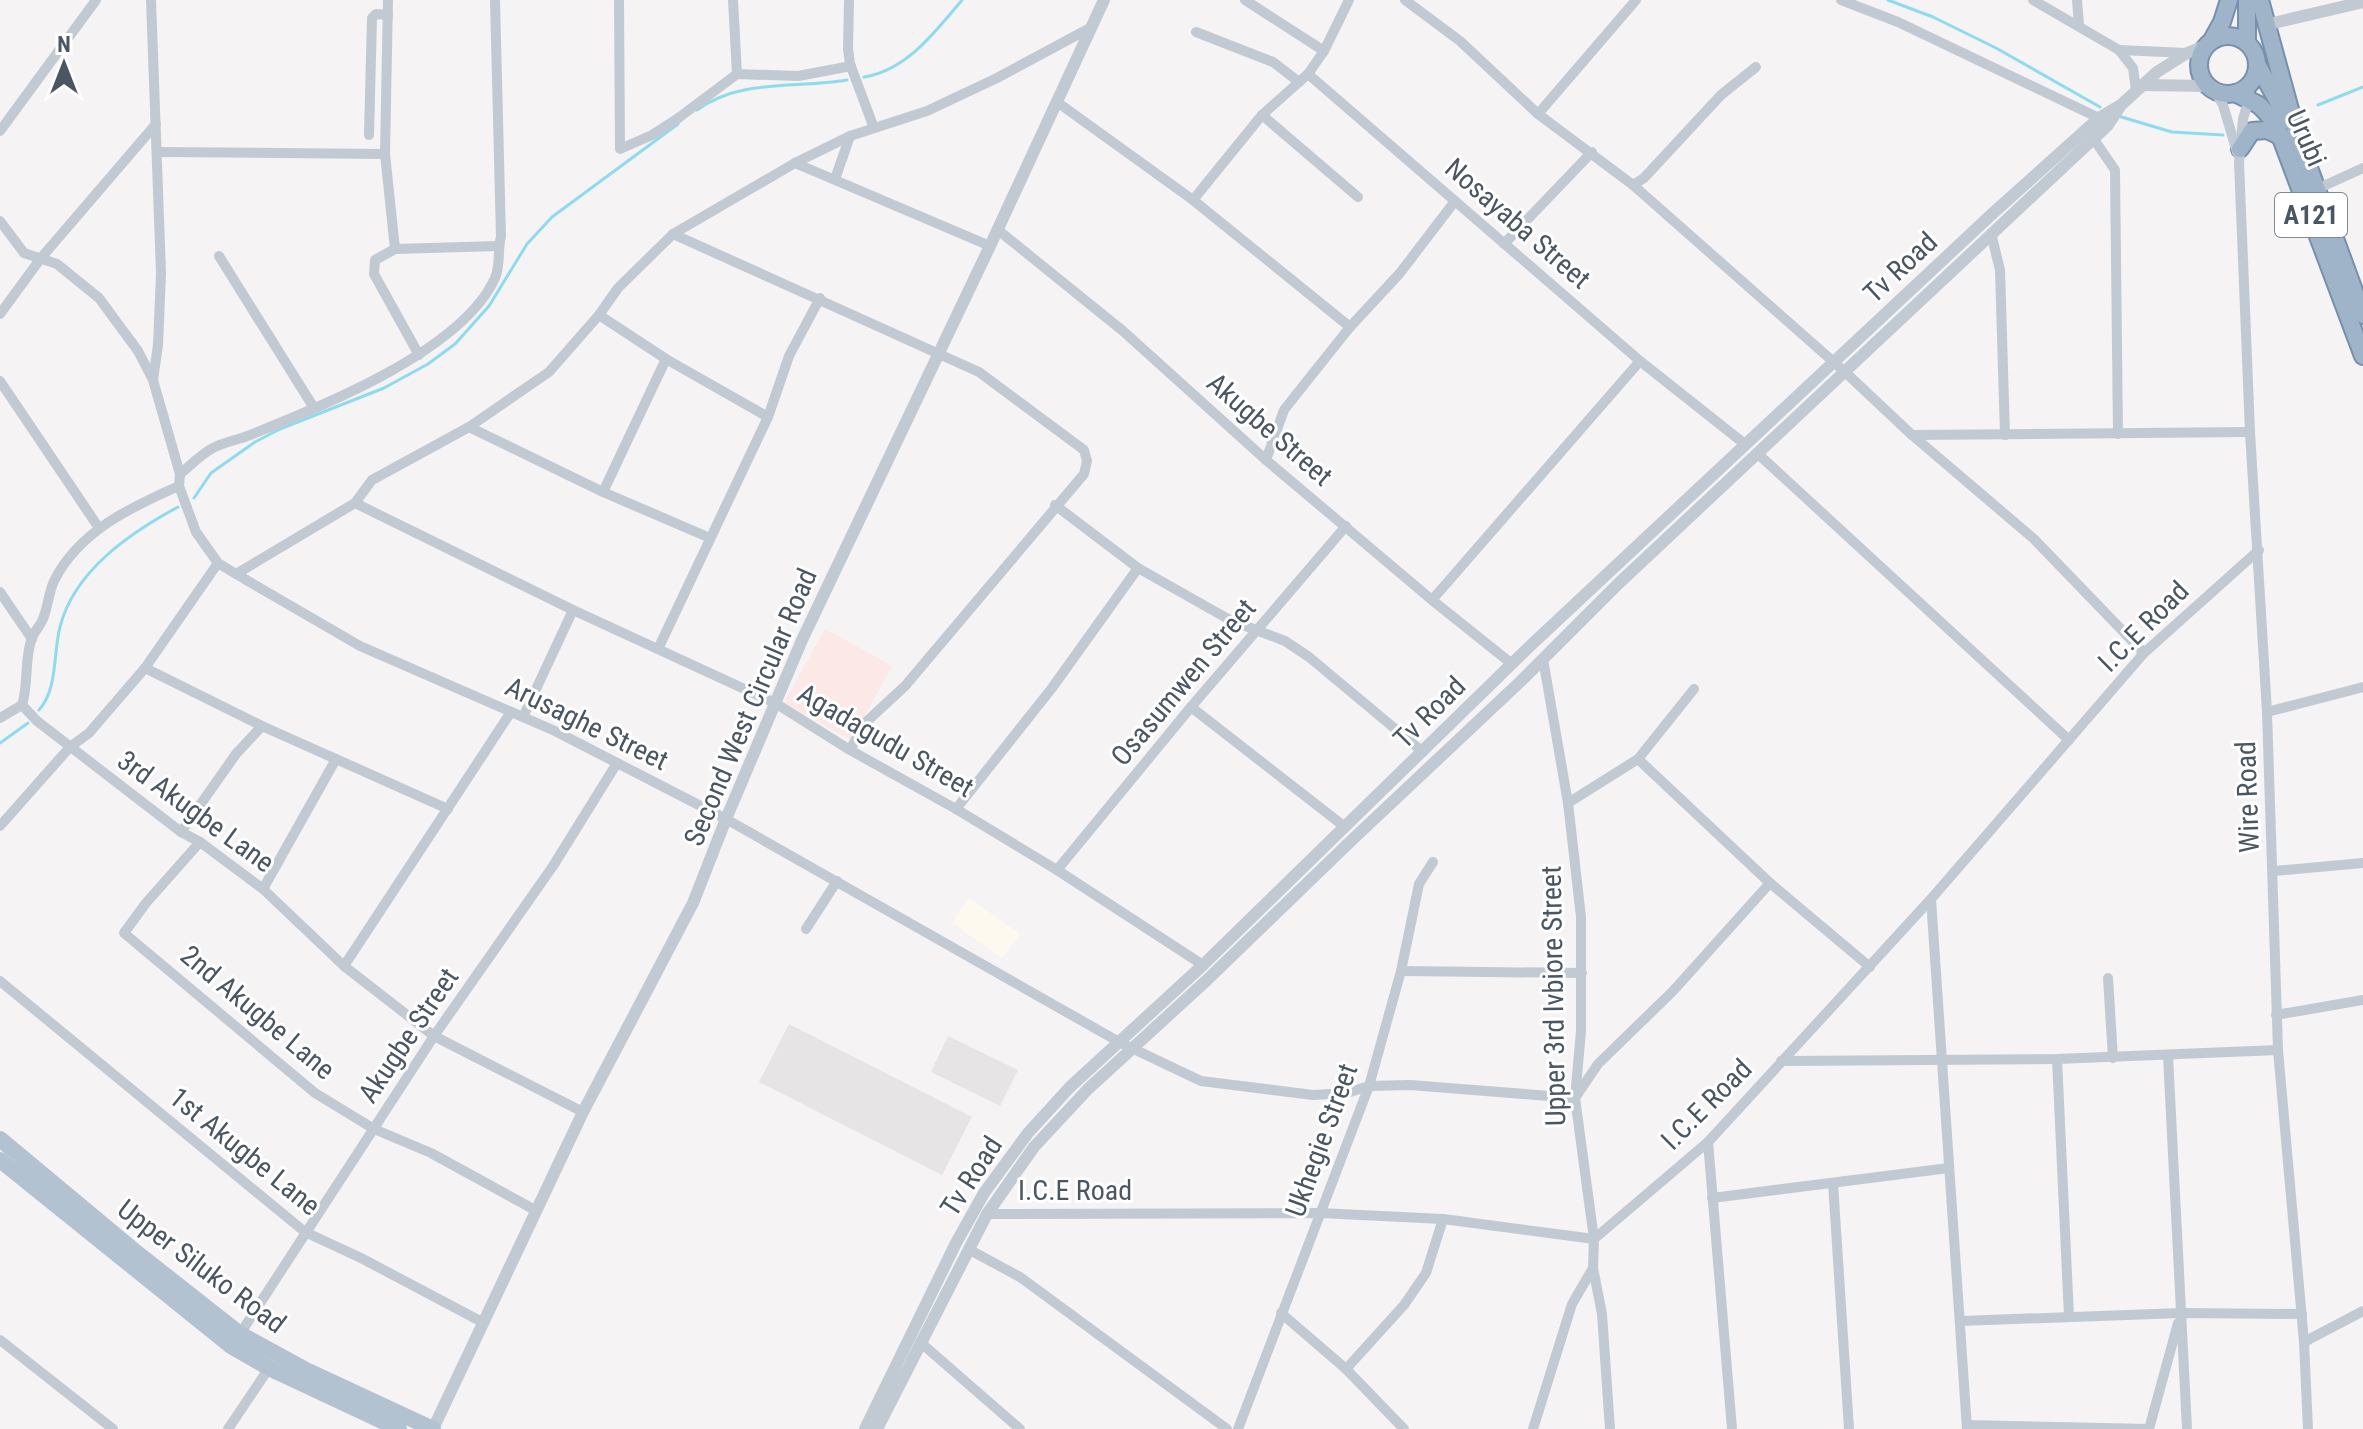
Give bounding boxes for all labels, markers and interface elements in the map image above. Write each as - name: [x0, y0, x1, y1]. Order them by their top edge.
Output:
- north arrow: [24, 24, 104, 104]
- text: N: [57, 32, 71, 57]
- street label: Urubi: [2280, 105, 2333, 171]
- street label: Nosayaba Street: [1438, 151, 1597, 295]
- road number: A121: [2275, 193, 2347, 237]
- street label: Tv Road: [1857, 225, 1944, 310]
- street label: Akugbe Street: [1200, 366, 1339, 493]
- street label: Second West Circular Road: [677, 564, 824, 851]
- street label: I.C.E Road: [2091, 574, 2195, 678]
- street label: Osasumwen Street: [1104, 592, 1263, 772]
- street label: Tv Road: [1386, 669, 1472, 755]
- street label: Arusaghe Street: [500, 670, 674, 777]
- street label: Agadagudu Street: [792, 677, 980, 804]
- street label: Wire Road: [2229, 741, 2266, 853]
- street label: 3rd Akugbe Lane: [111, 744, 280, 879]
- street label: Upper 3rd Ivbiore Street: [1535, 865, 1572, 1127]
- street label: 2nd Akugbe Lane: [174, 938, 341, 1086]
- street label: Akugbe Street: [351, 962, 465, 1109]
- street label: I.C.E Road: [1654, 1052, 1758, 1156]
- street label: Ukhegie Street: [1279, 1059, 1364, 1221]
- street label: 1st Akugbe Lane: [163, 1081, 327, 1222]
- street label: Tv Road: [934, 1130, 1009, 1222]
- street label: I.C.E Road: [1018, 1174, 1132, 1207]
- street label: Upper Siluko Road: [111, 1193, 292, 1340]

